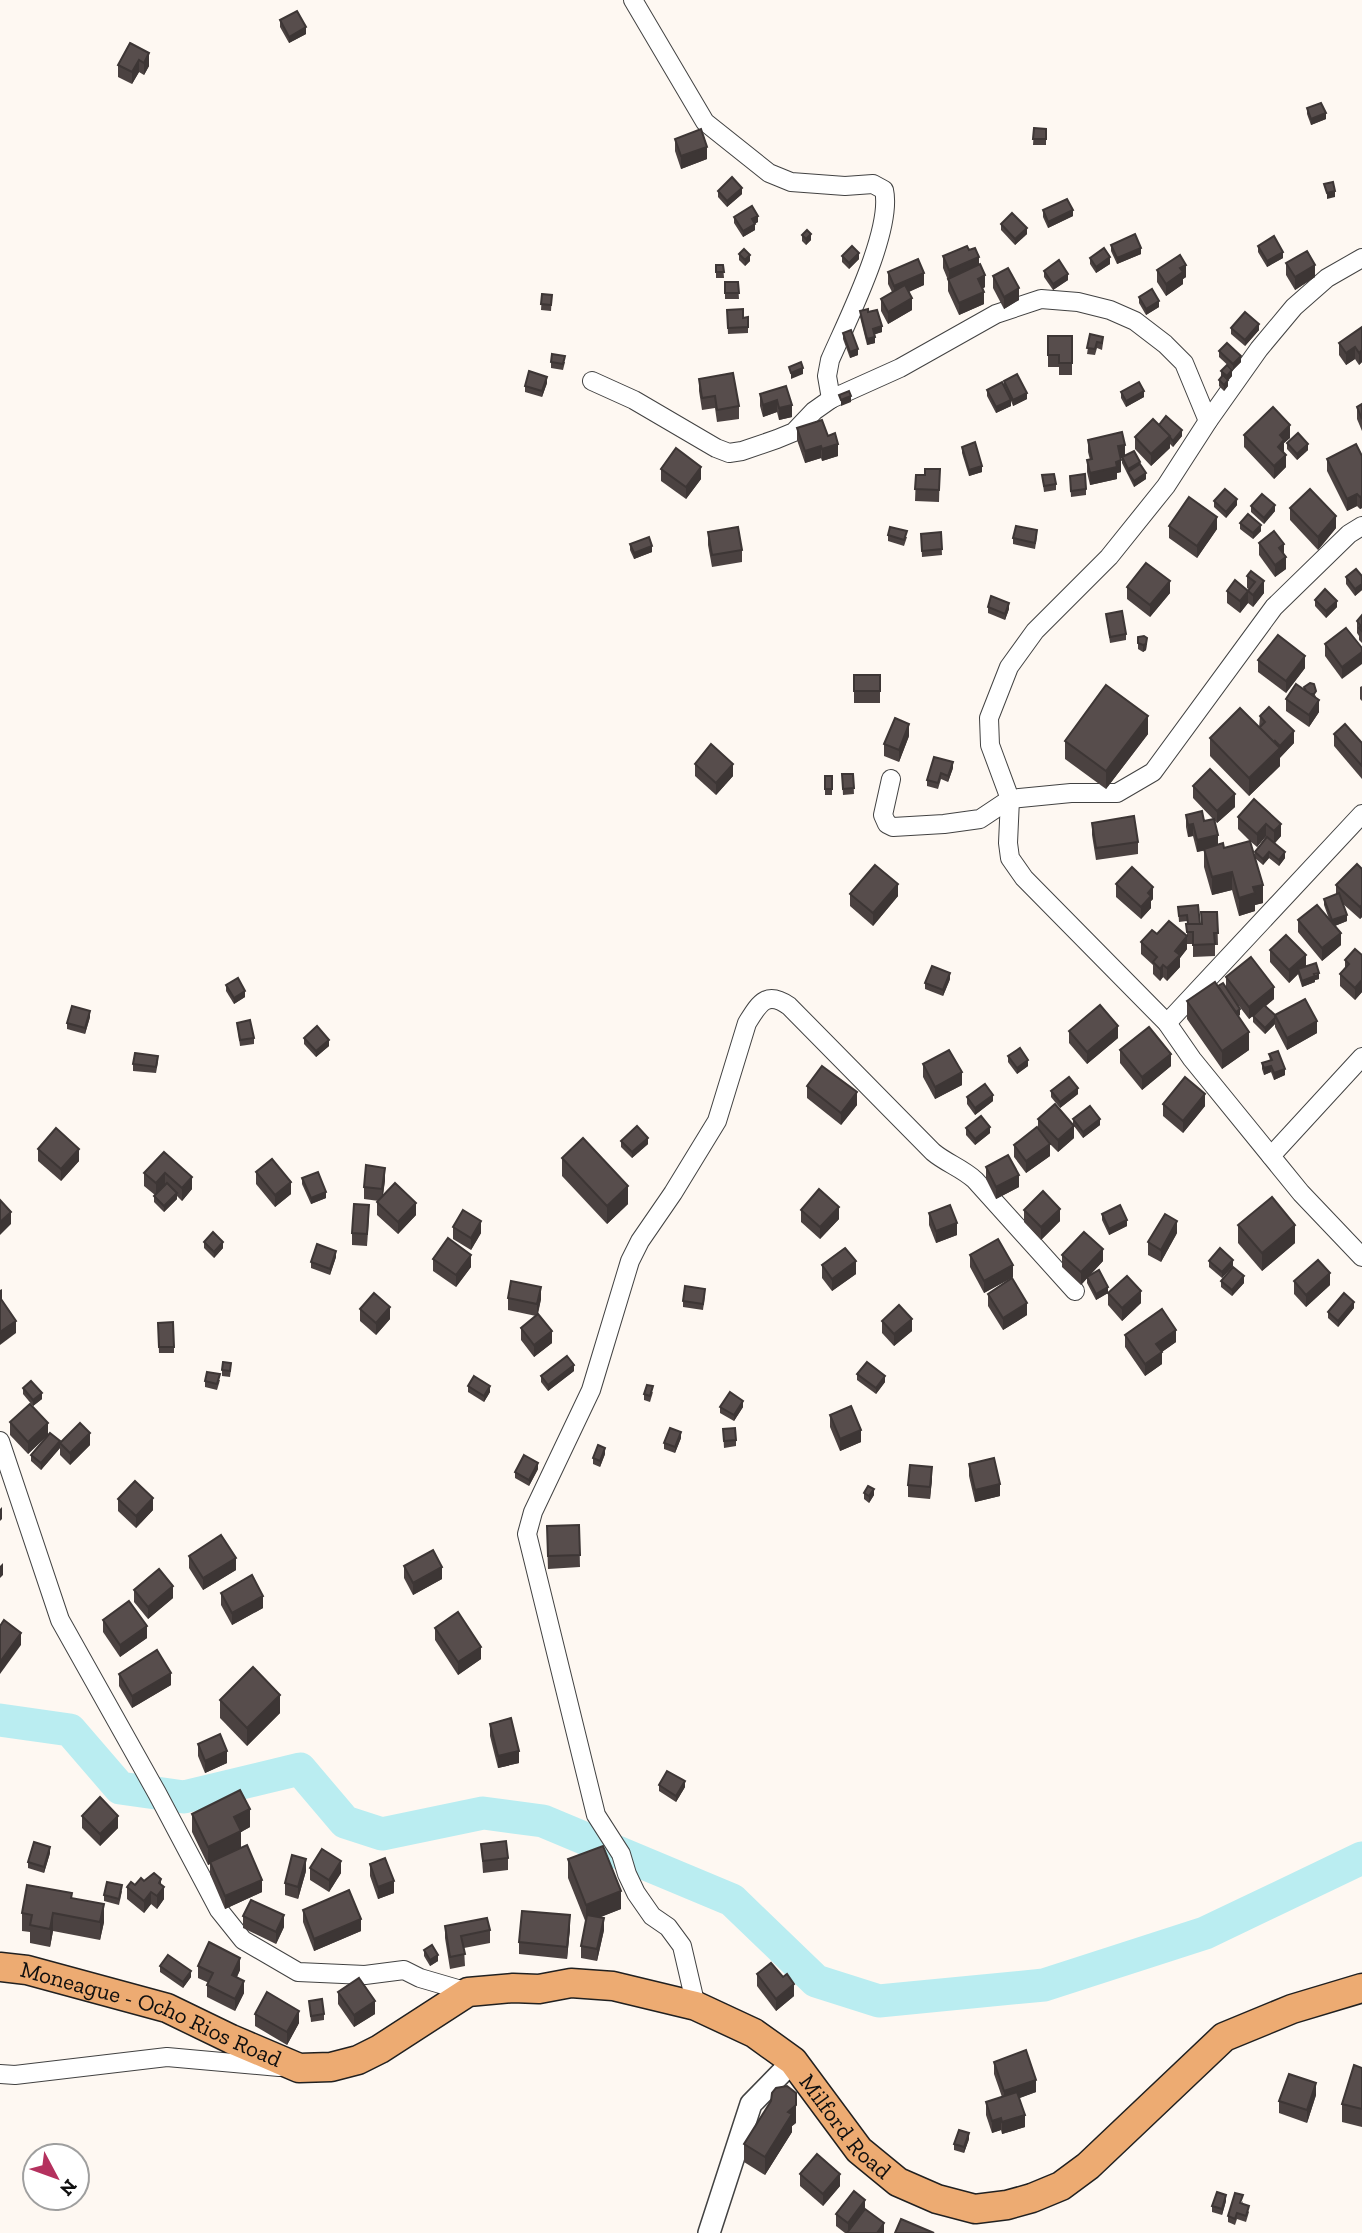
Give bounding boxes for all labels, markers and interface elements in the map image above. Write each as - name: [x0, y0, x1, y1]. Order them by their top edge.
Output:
- street label: Moneague - Ocho Rios Road: [17, 1955, 286, 2073]
- street label: Milford Road: [793, 2068, 897, 2185]
- north arrow: [21, 2142, 91, 2212]
- text: N: [55, 2175, 82, 2201]

